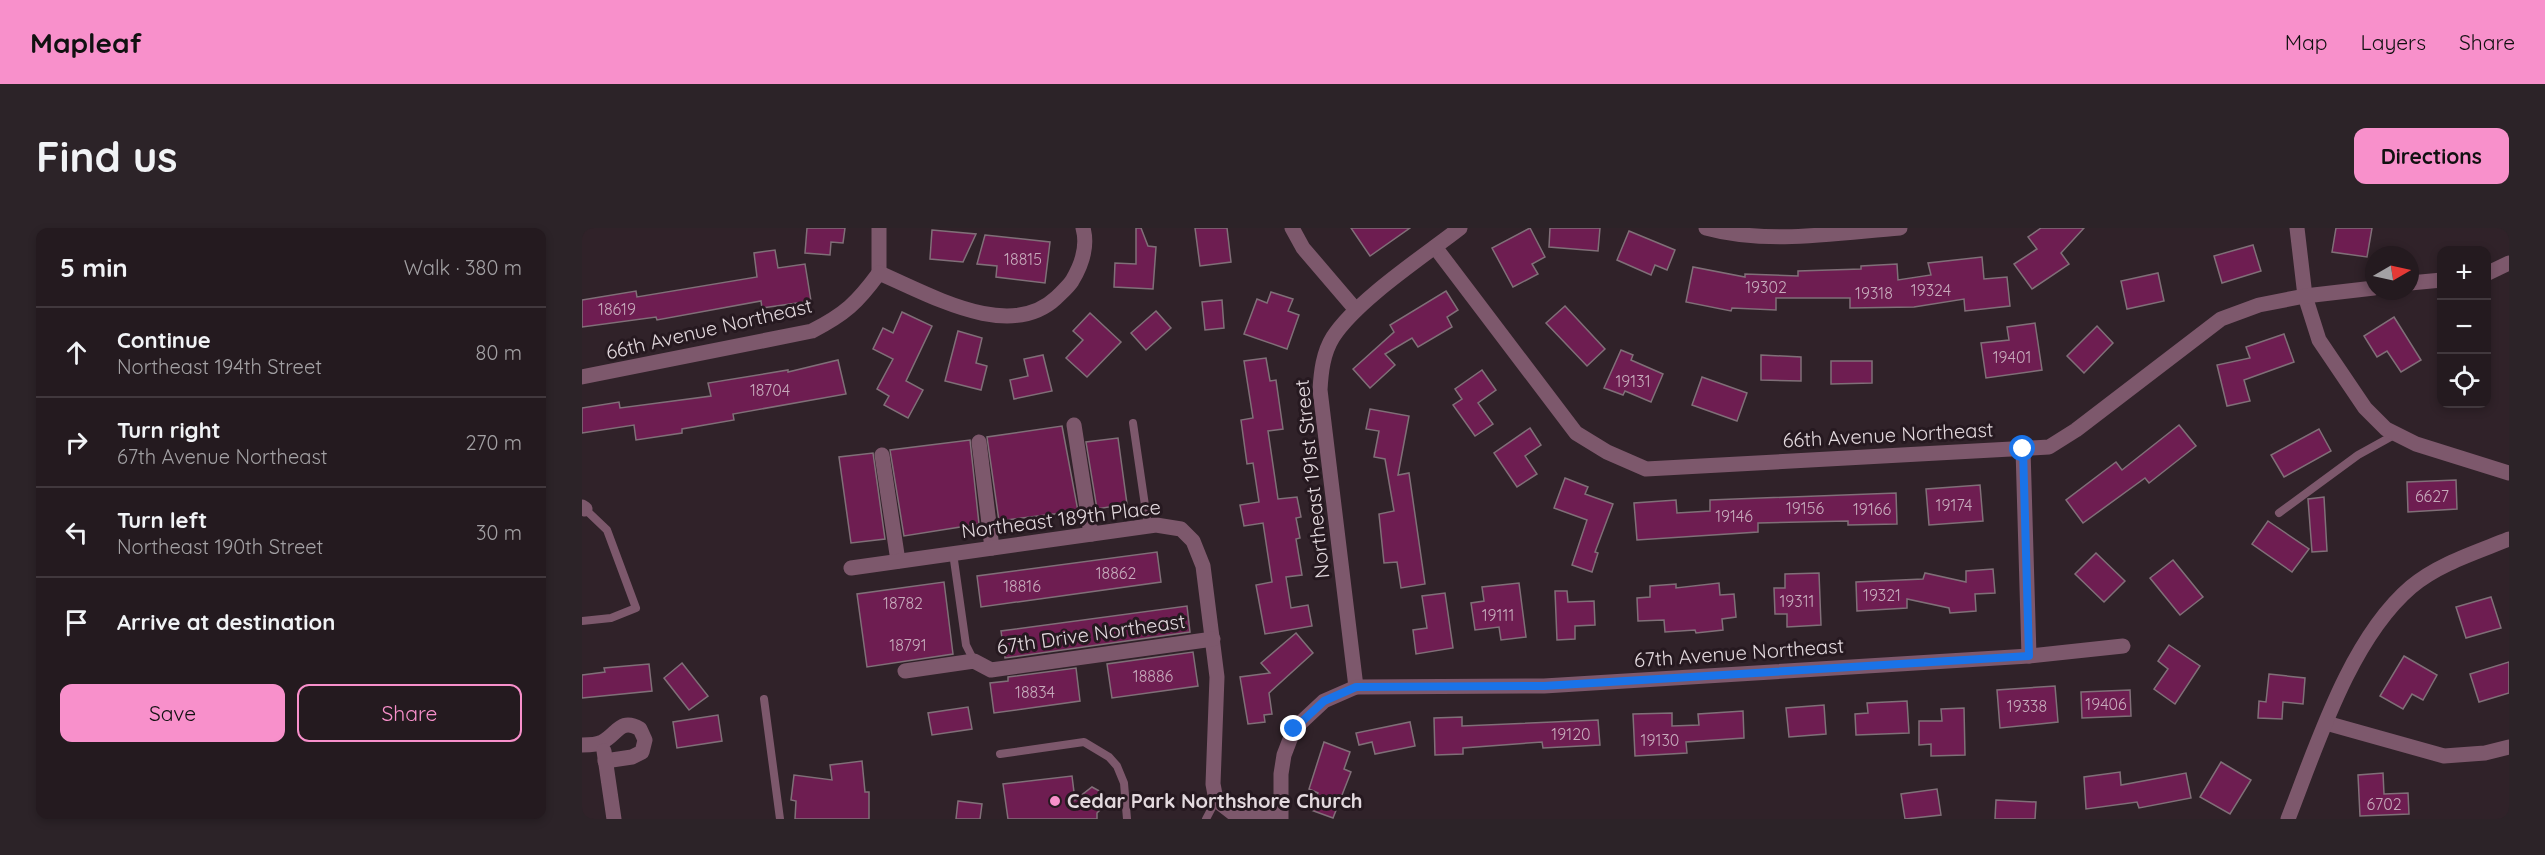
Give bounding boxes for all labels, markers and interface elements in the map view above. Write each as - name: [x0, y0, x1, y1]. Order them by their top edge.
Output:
- text: Mapleaf: [30, 25, 142, 60]
- text: Map: [2285, 29, 2328, 55]
- text: Layers: [2361, 29, 2426, 55]
- text: Share: [2459, 29, 2515, 55]
- button: Directions: [2354, 128, 2509, 184]
- text: Find us: [36, 130, 178, 183]
- north arrow: [2365, 246, 2419, 300]
- map controls: [2437, 246, 2491, 408]
- button: +: [2437, 246, 2491, 300]
- house number: 18815: [1004, 249, 1042, 269]
- text: 5 min: [60, 251, 128, 284]
- text: Walk · 380 m: [404, 255, 522, 280]
- house number: 19302: [1745, 277, 1787, 297]
- house number: 19324: [1911, 280, 1951, 300]
- house number: 19318: [1855, 283, 1893, 303]
- street label: 66th Avenue Northeast: [603, 293, 815, 364]
- house number: 18619: [598, 299, 636, 319]
- button: −: [2437, 300, 2491, 354]
- text: Continue: [117, 326, 211, 354]
- icon: ahead: [60, 336, 93, 369]
- text: 80 m: [476, 340, 522, 365]
- house number: 19401: [1993, 347, 2031, 367]
- text: Northeast 194th Street: [117, 354, 322, 379]
- button: locate: [2437, 354, 2491, 408]
- house number: 19131: [1615, 371, 1651, 391]
- street label: Northeast 191st Street: [1289, 378, 1334, 580]
- house number: 18704: [750, 380, 790, 400]
- text: Turn right: [117, 416, 221, 444]
- street label: 66th Avenue Northeast: [1782, 416, 1994, 453]
- icon: right: [60, 426, 93, 459]
- text: 270 m: [465, 430, 522, 455]
- route start: [2009, 435, 2035, 461]
- text: 67th Avenue Northeast: [117, 444, 328, 469]
- house number: 6627: [2415, 486, 2449, 506]
- street label: Northeast 189th Place: [960, 494, 1162, 543]
- house number: 19174: [1936, 495, 1972, 515]
- house number: 19156: [1786, 498, 1824, 518]
- house number: 19166: [1853, 499, 1891, 519]
- text: Turn left: [117, 506, 207, 534]
- house number: 19146: [1715, 506, 1753, 526]
- icon: left: [60, 516, 93, 549]
- text: 30 m: [476, 520, 522, 545]
- text: Northeast 190th Street: [117, 534, 323, 559]
- house number: 18862: [1096, 563, 1136, 583]
- house number: 18816: [1003, 576, 1041, 596]
- house number: 19321: [1863, 585, 1901, 605]
- house number: 19311: [1779, 591, 1815, 611]
- house number: 18782: [883, 593, 923, 613]
- house number: 19111: [1482, 605, 1514, 625]
- icon: arrive: [60, 606, 93, 639]
- text: Arrive at destination: [117, 608, 335, 636]
- street label: 67th Drive Northeast: [995, 608, 1187, 659]
- street label: 67th Avenue Northeast: [1633, 633, 1845, 672]
- house number: 18791: [889, 635, 927, 655]
- house number: 18886: [1133, 666, 1174, 686]
- house number: 18834: [1015, 682, 1055, 702]
- button: Save: [60, 684, 285, 742]
- button: Share: [297, 684, 522, 742]
- house number: 19406: [2085, 694, 2127, 714]
- house number: 19338: [2007, 696, 2047, 716]
- route end: [1280, 715, 1306, 741]
- house number: 19120: [1551, 724, 1591, 744]
- house number: 19130: [1641, 730, 1679, 750]
- place label: Cedar Park Northshore Church: [1067, 788, 1363, 813]
- marker: Cedar Park Northshore Church: [1048, 794, 1062, 808]
- house number: 6702: [2366, 794, 2402, 814]

